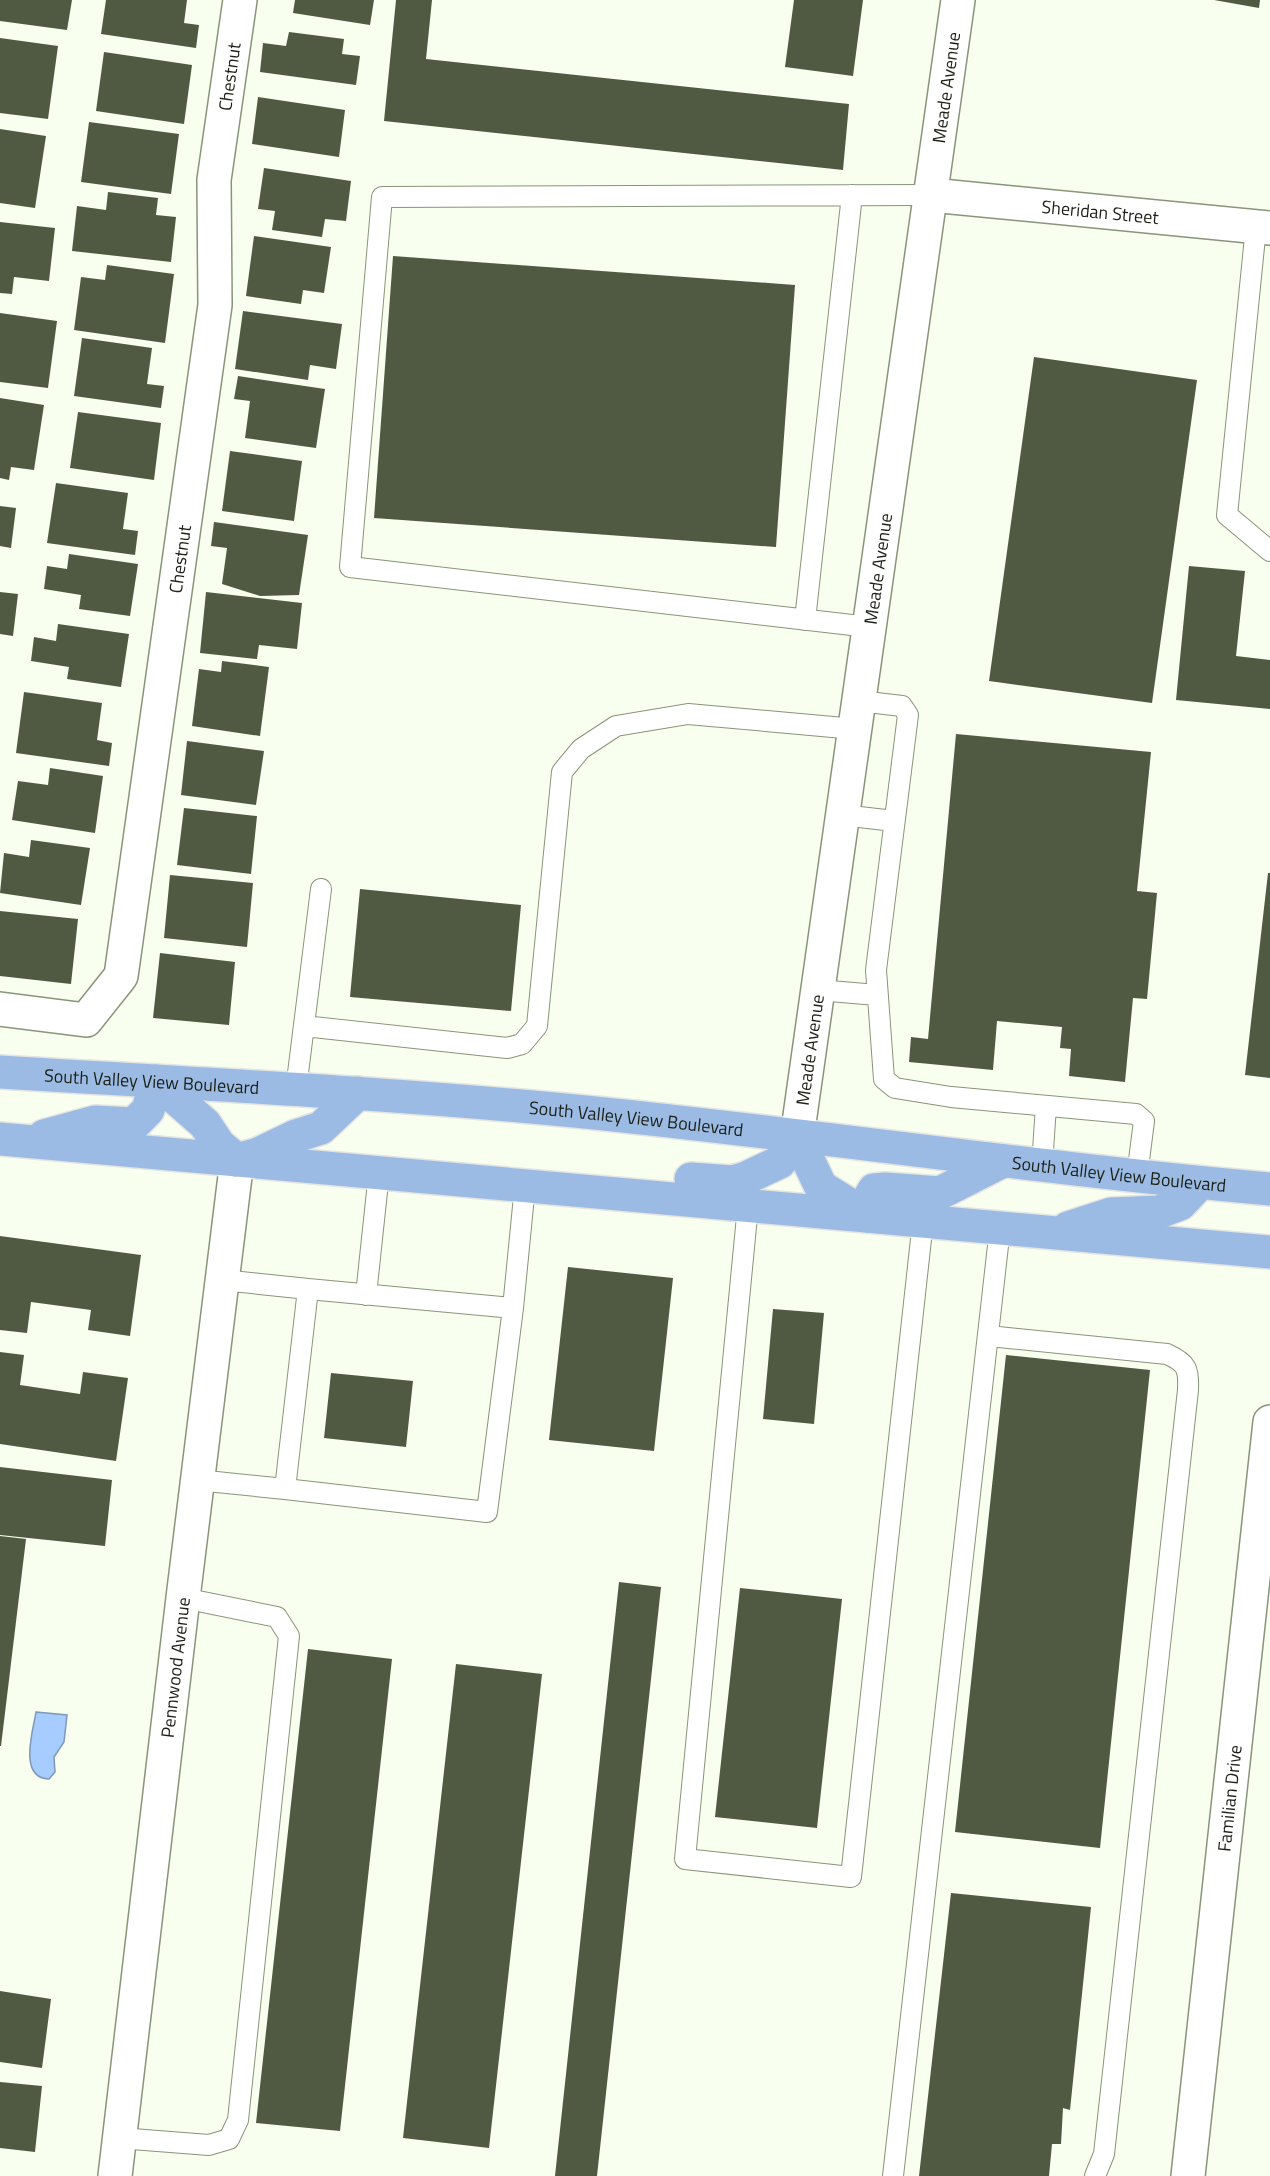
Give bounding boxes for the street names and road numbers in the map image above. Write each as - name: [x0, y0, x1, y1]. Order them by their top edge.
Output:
- street label: Meade Avenue: [924, 30, 967, 145]
- street label: Chestnut: [211, 40, 247, 113]
- street label: Sheridan Street: [1040, 192, 1161, 231]
- street label: Meade Avenue: [856, 511, 899, 626]
- street label: Chestnut: [161, 522, 198, 595]
- street label: Meade Avenue: [788, 992, 831, 1107]
- street label: South Valley View Boulevard: [43, 1061, 260, 1101]
- street label: South Valley View Boulevard: [528, 1093, 745, 1143]
- street label: South Valley View Boulevard: [1010, 1148, 1227, 1198]
- street label: Pennwood Avenue: [153, 1596, 196, 1739]
- street label: Familian Drive: [1210, 1744, 1248, 1853]

